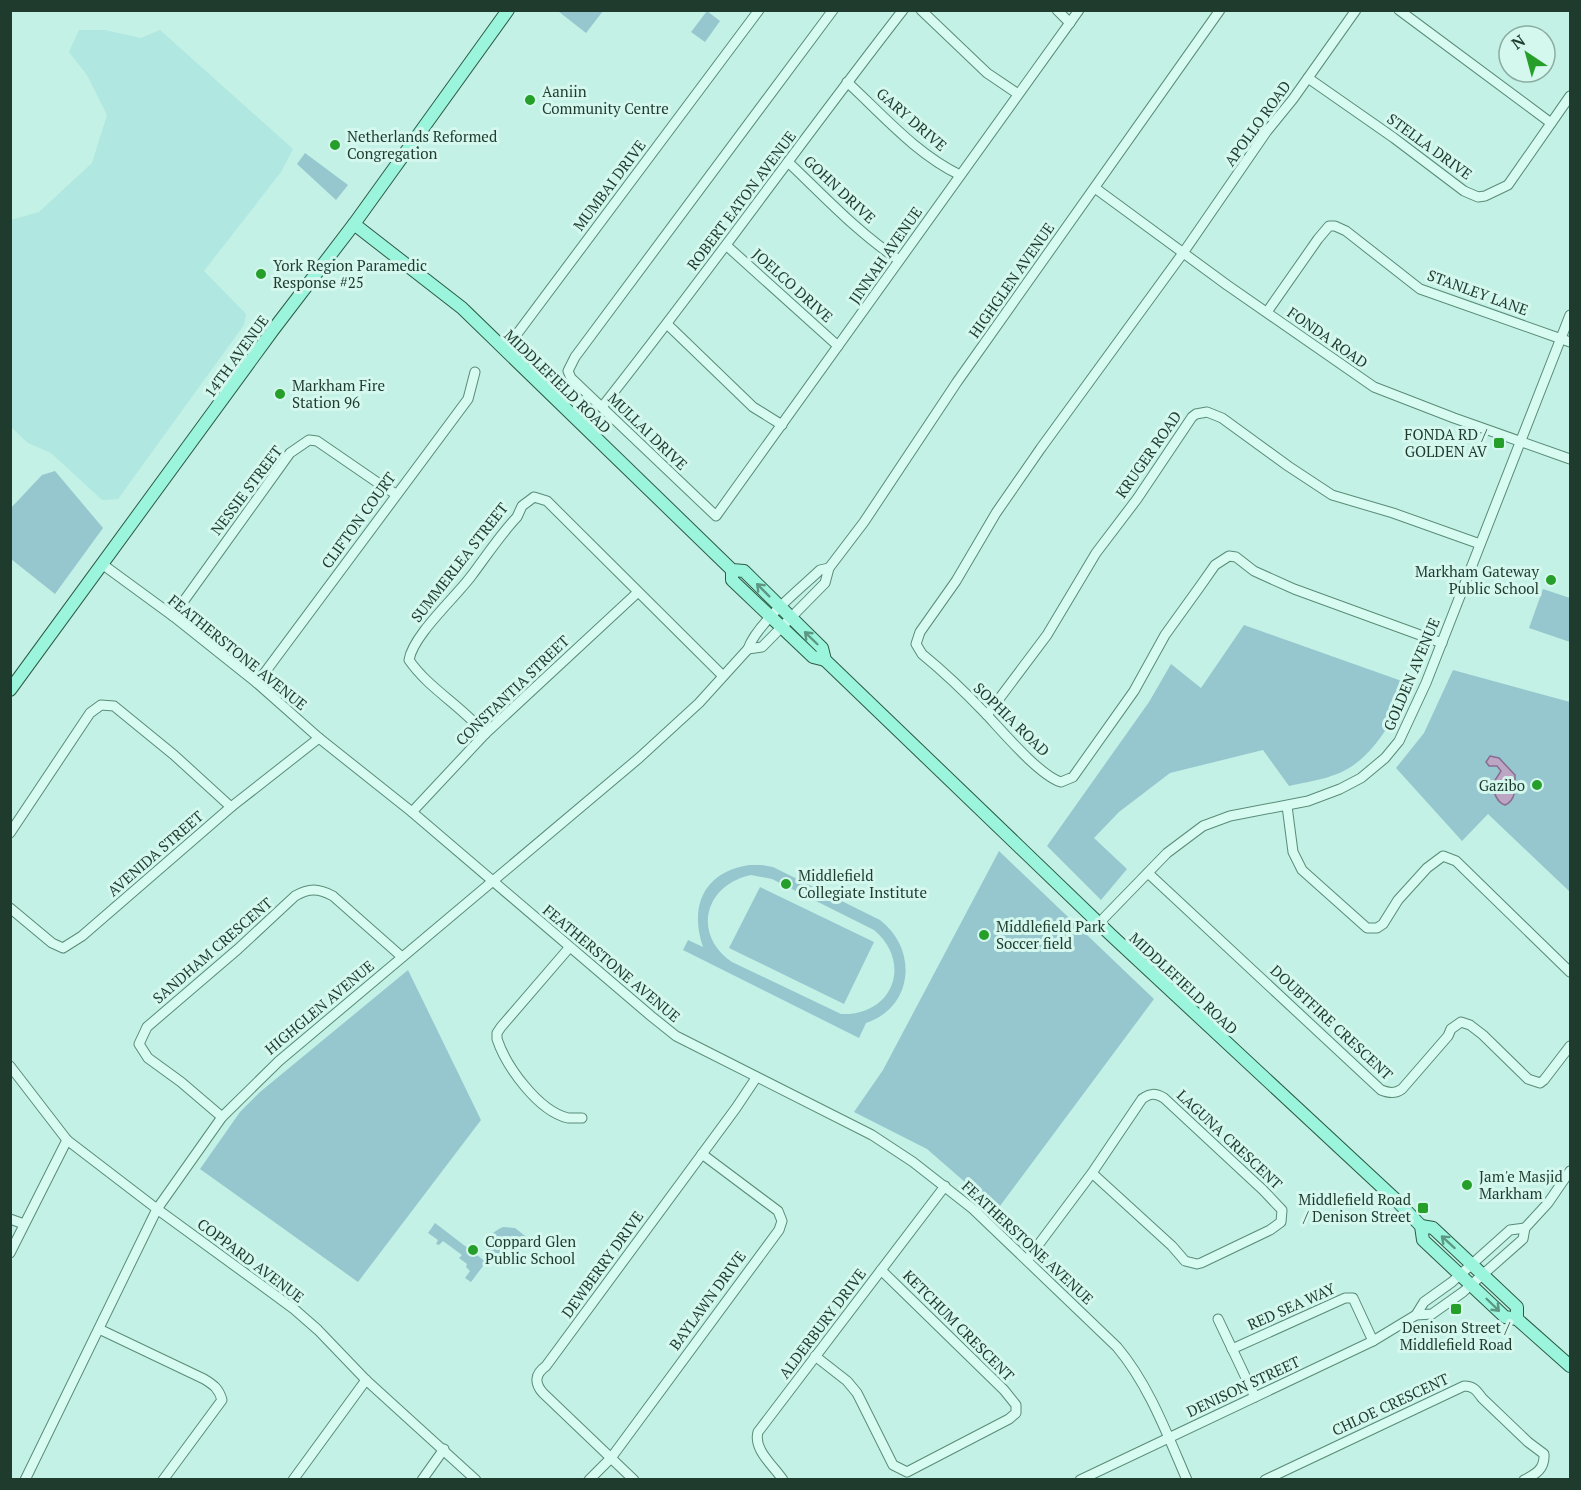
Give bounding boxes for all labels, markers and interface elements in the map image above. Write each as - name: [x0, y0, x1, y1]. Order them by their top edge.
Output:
- north arrow: [1497, 24, 1557, 84]
- text: N: [1507, 29, 1530, 54]
- street label: APOLLO ROAD: [1219, 76, 1295, 170]
- place label: Aaniin Community Centre: [542, 81, 669, 118]
- street label: GARY DRIVE: [873, 83, 951, 155]
- marker: Aaniin Community Centre: [523, 93, 537, 107]
- street label: STELLA DRIVE: [1383, 108, 1477, 184]
- place label: Netherlands Reformed Congregation: [347, 126, 497, 163]
- street label: ROBERT EATON AVENUE: [682, 126, 800, 274]
- street label: MUMBAI DRIVE: [568, 135, 650, 235]
- marker: Netherlands Reformed Congregation: [328, 138, 342, 152]
- street label: GOHN DRIVE: [800, 151, 880, 227]
- street label: JINNAH AVENUE: [844, 202, 926, 308]
- street label: HIGHGLEN AVENUE: [964, 218, 1058, 342]
- street label: JOELCO DRIVE: [749, 244, 837, 326]
- place label: York Region Paramedic Response #25: [273, 255, 427, 292]
- street label: STANLEY LANE: [1425, 265, 1531, 319]
- marker: York Region Paramedic Response #25: [254, 267, 268, 281]
- street label: FONDA ROAD: [1284, 302, 1372, 372]
- street label: 14TH AVENUE: [199, 311, 273, 401]
- street label: MIDDLEFIELD ROAD: [500, 325, 616, 437]
- place label: Markham Fire Station 96: [292, 375, 385, 412]
- marker: Markham Fire Station 96: [273, 387, 287, 401]
- street label: MULLAI DRIVE: [604, 388, 692, 474]
- street label: KRUGER ROAD: [1111, 407, 1185, 501]
- place label: FONDA RD / GOLDEN AV: [1404, 424, 1488, 461]
- marker: FONDA RD / GOLDEN AV: [1492, 436, 1506, 450]
- street label: NESSIE STREET: [206, 441, 286, 539]
- street label: CLIFTON COURT: [316, 468, 400, 572]
- street label: SUMMERLEA STREET: [406, 498, 512, 626]
- place label: Markham Gateway Public School: [1415, 561, 1539, 598]
- marker: Markham Gateway Public School: [1544, 573, 1558, 587]
- one-way arrow: [756, 583, 771, 598]
- street label: FEATHERSTONE AVENUE: [164, 590, 312, 714]
- street label: GOLDEN AVENUE: [1378, 614, 1444, 734]
- one-way arrow: [803, 630, 818, 645]
- street label: CONSTANTIA STREET: [451, 631, 573, 749]
- street label: SOPHIA ROAD: [970, 678, 1054, 760]
- place label: Gazibo: [1479, 775, 1525, 795]
- marker: Gazibo: [1530, 778, 1544, 792]
- street label: AVENIDA STREET: [103, 806, 207, 900]
- place label: Middlefield Collegiate Institute: [798, 865, 927, 902]
- marker: Middlefield Collegiate Institute: [779, 877, 793, 891]
- street label: SANDHAM CRESCENT: [148, 892, 276, 1008]
- street label: FEATHERSTONE AVENUE: [539, 900, 685, 1026]
- place label: Middlefield Park Soccer field: [996, 916, 1106, 953]
- street label: MIDDLEFIELD ROAD: [1125, 927, 1243, 1039]
- marker: Middlefield Park Soccer field: [977, 928, 991, 942]
- street label: HIGHGLEN AVENUE: [260, 955, 378, 1059]
- street label: DOUBTFIRE CRESCENT: [1267, 960, 1397, 1084]
- street label: LAGUNA CRESCENT: [1173, 1085, 1287, 1193]
- place label: Jam'e Masjid Markham: [1479, 1166, 1563, 1203]
- street label: FEATHERSTONE AVENUE: [958, 1176, 1098, 1308]
- marker: Jam'e Masjid Markham: [1460, 1178, 1474, 1192]
- place label: Middlefield Road / Denison Street: [1298, 1189, 1411, 1226]
- marker: Middlefield Road / Denison Street: [1416, 1201, 1430, 1215]
- street label: DEWBERRY DRIVE: [557, 1207, 647, 1321]
- street label: COPPARD AVENUE: [194, 1213, 308, 1307]
- place label: Coppard Glen Public School: [485, 1231, 576, 1268]
- one-way arrow: [1441, 1234, 1456, 1249]
- marker: Coppard Glen Public School: [466, 1243, 480, 1257]
- street label: BAYLAWN DRIVE: [664, 1246, 750, 1354]
- street label: ALDERBURY DRIVE: [774, 1264, 870, 1382]
- street label: KETCHUM CRESCENT: [899, 1265, 1019, 1385]
- street label: RED SEA WAY: [1244, 1278, 1338, 1334]
- one-way arrow: [1485, 1298, 1500, 1312]
- marker: Denison Street / Middlefield Road: [1449, 1302, 1463, 1316]
- place label: Denison Street / Middlefield Road: [1400, 1317, 1512, 1354]
- street label: DENISON STREET: [1183, 1351, 1303, 1421]
- street label: CHLOE CRESCENT: [1328, 1368, 1452, 1440]

